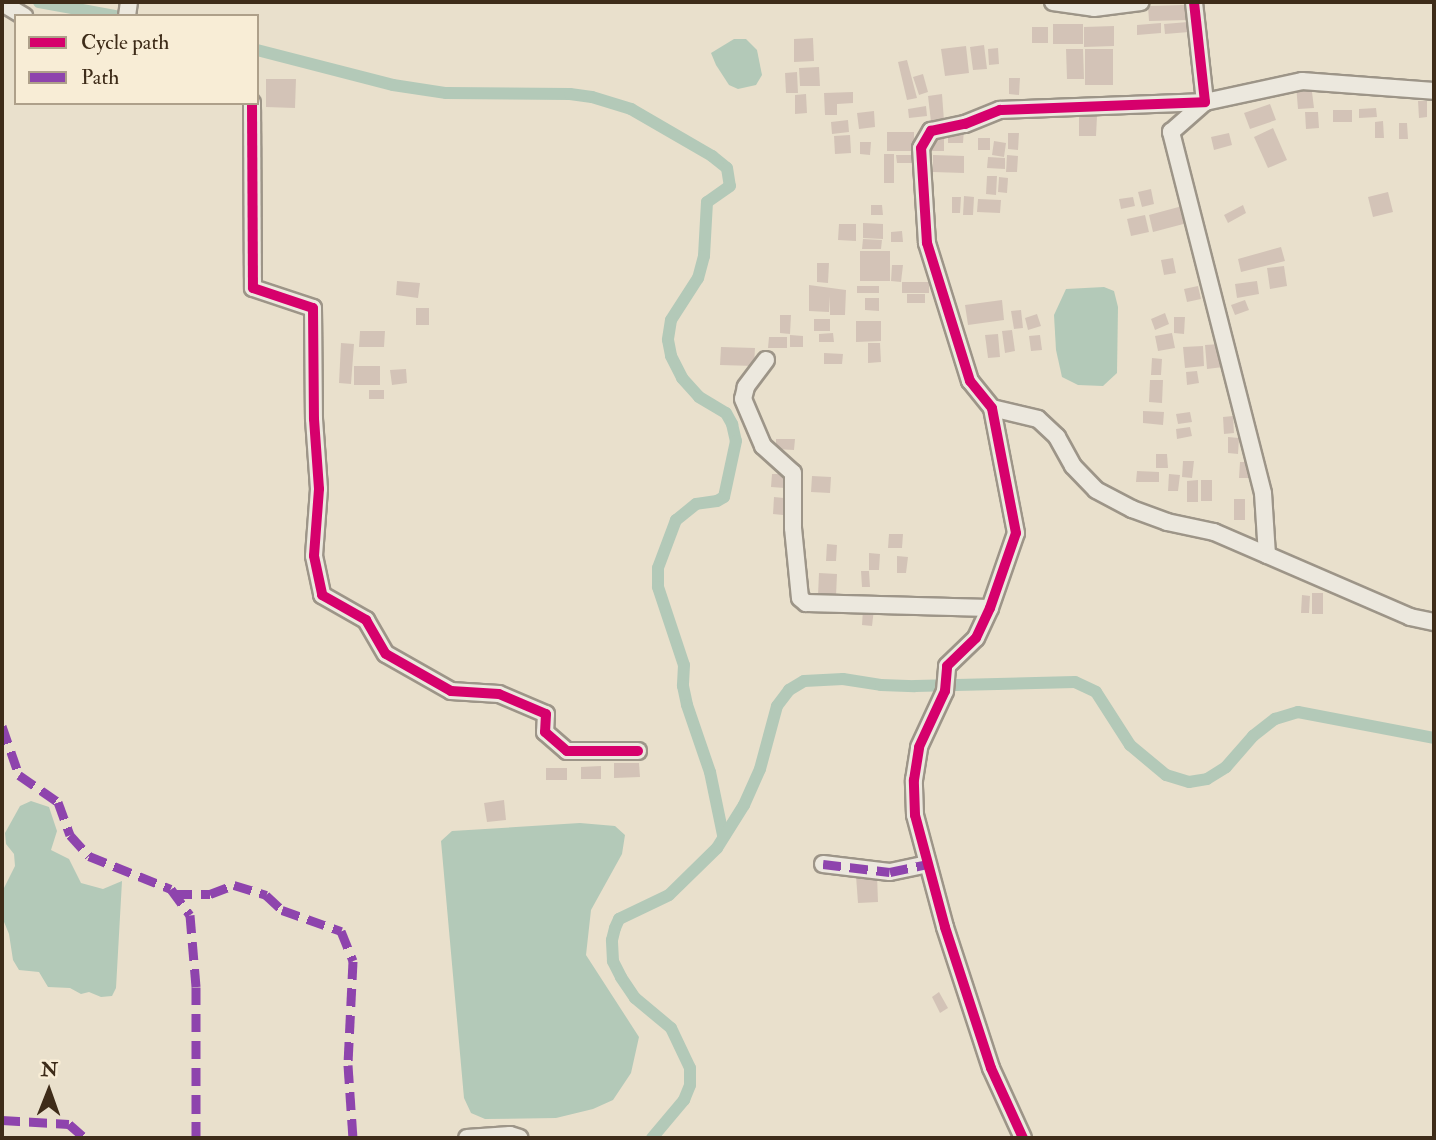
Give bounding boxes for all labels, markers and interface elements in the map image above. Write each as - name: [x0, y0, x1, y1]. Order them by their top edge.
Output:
- legend: [14, 14, 259, 105]
- text: Cycle path: [81, 29, 169, 56]
- text: Path: [81, 64, 119, 91]
- north arrow: [14, 1056, 84, 1126]
- text: N: [41, 1058, 58, 1082]

